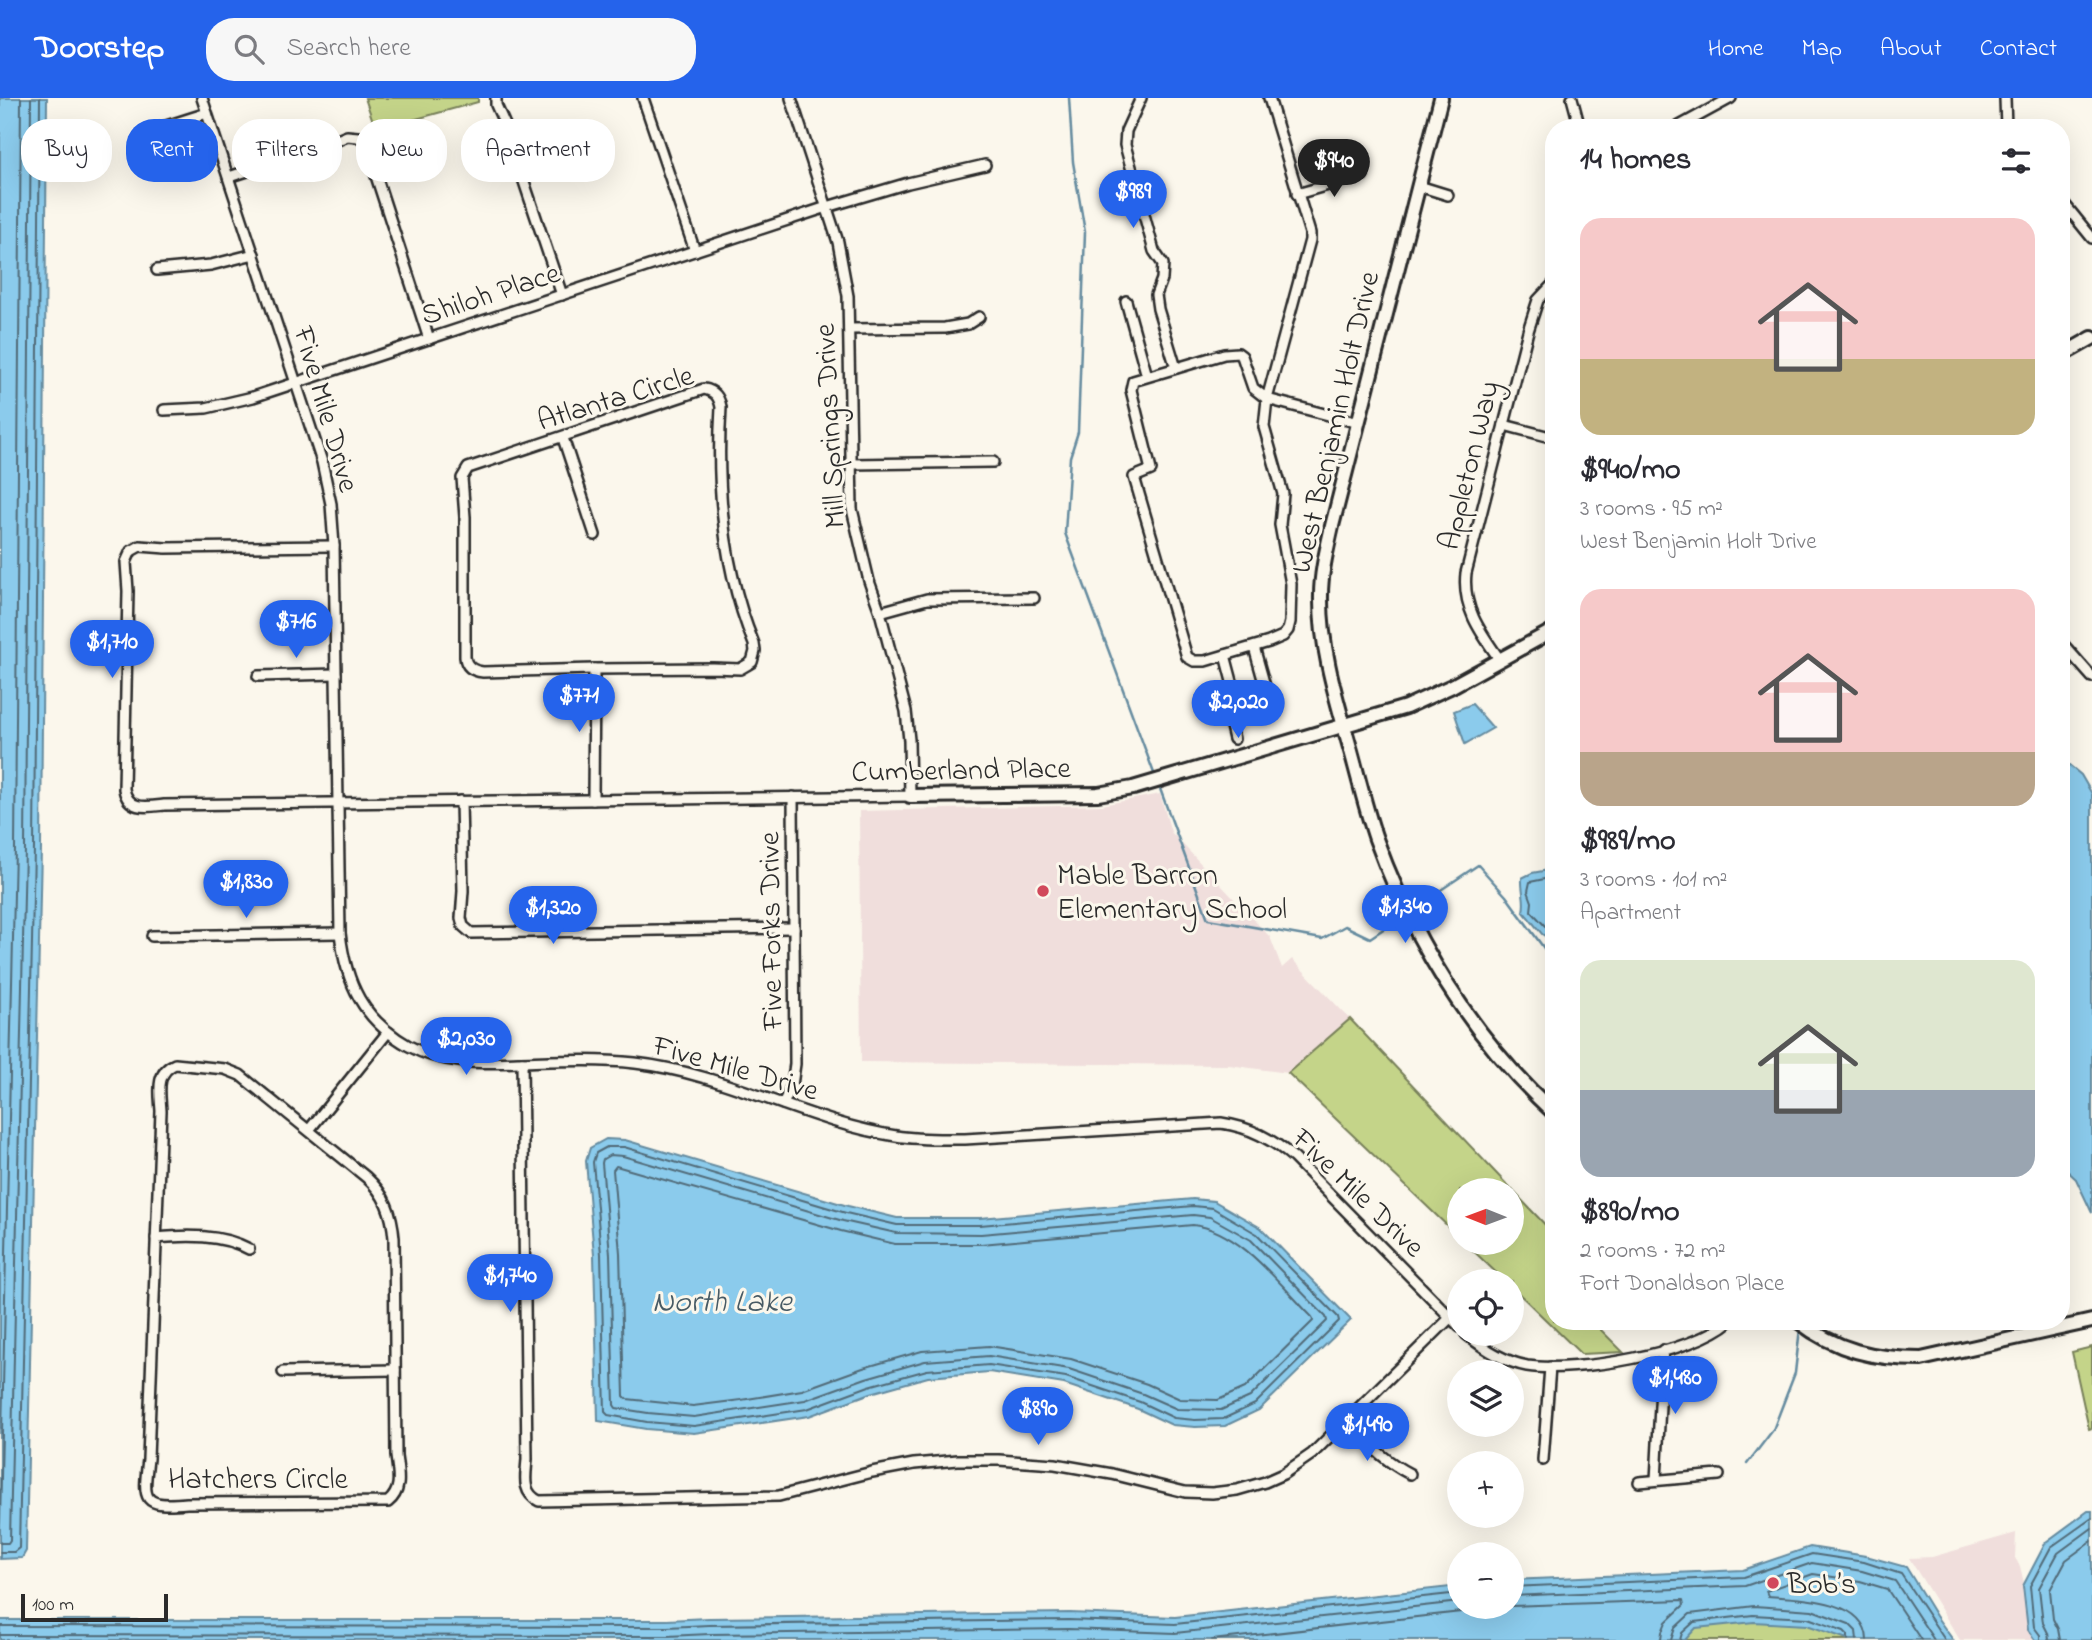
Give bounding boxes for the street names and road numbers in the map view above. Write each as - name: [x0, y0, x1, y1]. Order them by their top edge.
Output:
- street label: Shiloh Place: [416, 253, 567, 339]
- street label: West Benjamin Holt Drive: [1281, 267, 1393, 578]
- street label: Five Mile Drive: [279, 321, 369, 498]
- street label: Mill Springs Drive: [805, 322, 859, 529]
- street label: Atlanta Circle: [532, 355, 700, 444]
- street label: Appleton Way: [1429, 377, 1513, 555]
- street label: Cumberland Place: [851, 748, 1072, 796]
- street label: Five Forks Drive: [749, 831, 797, 1032]
- street label: Five Mile Drive: [646, 1025, 824, 1115]
- street label: Five Mile Drive: [1280, 1118, 1434, 1270]
- street label: Hatchers Circle: [168, 1459, 348, 1503]

